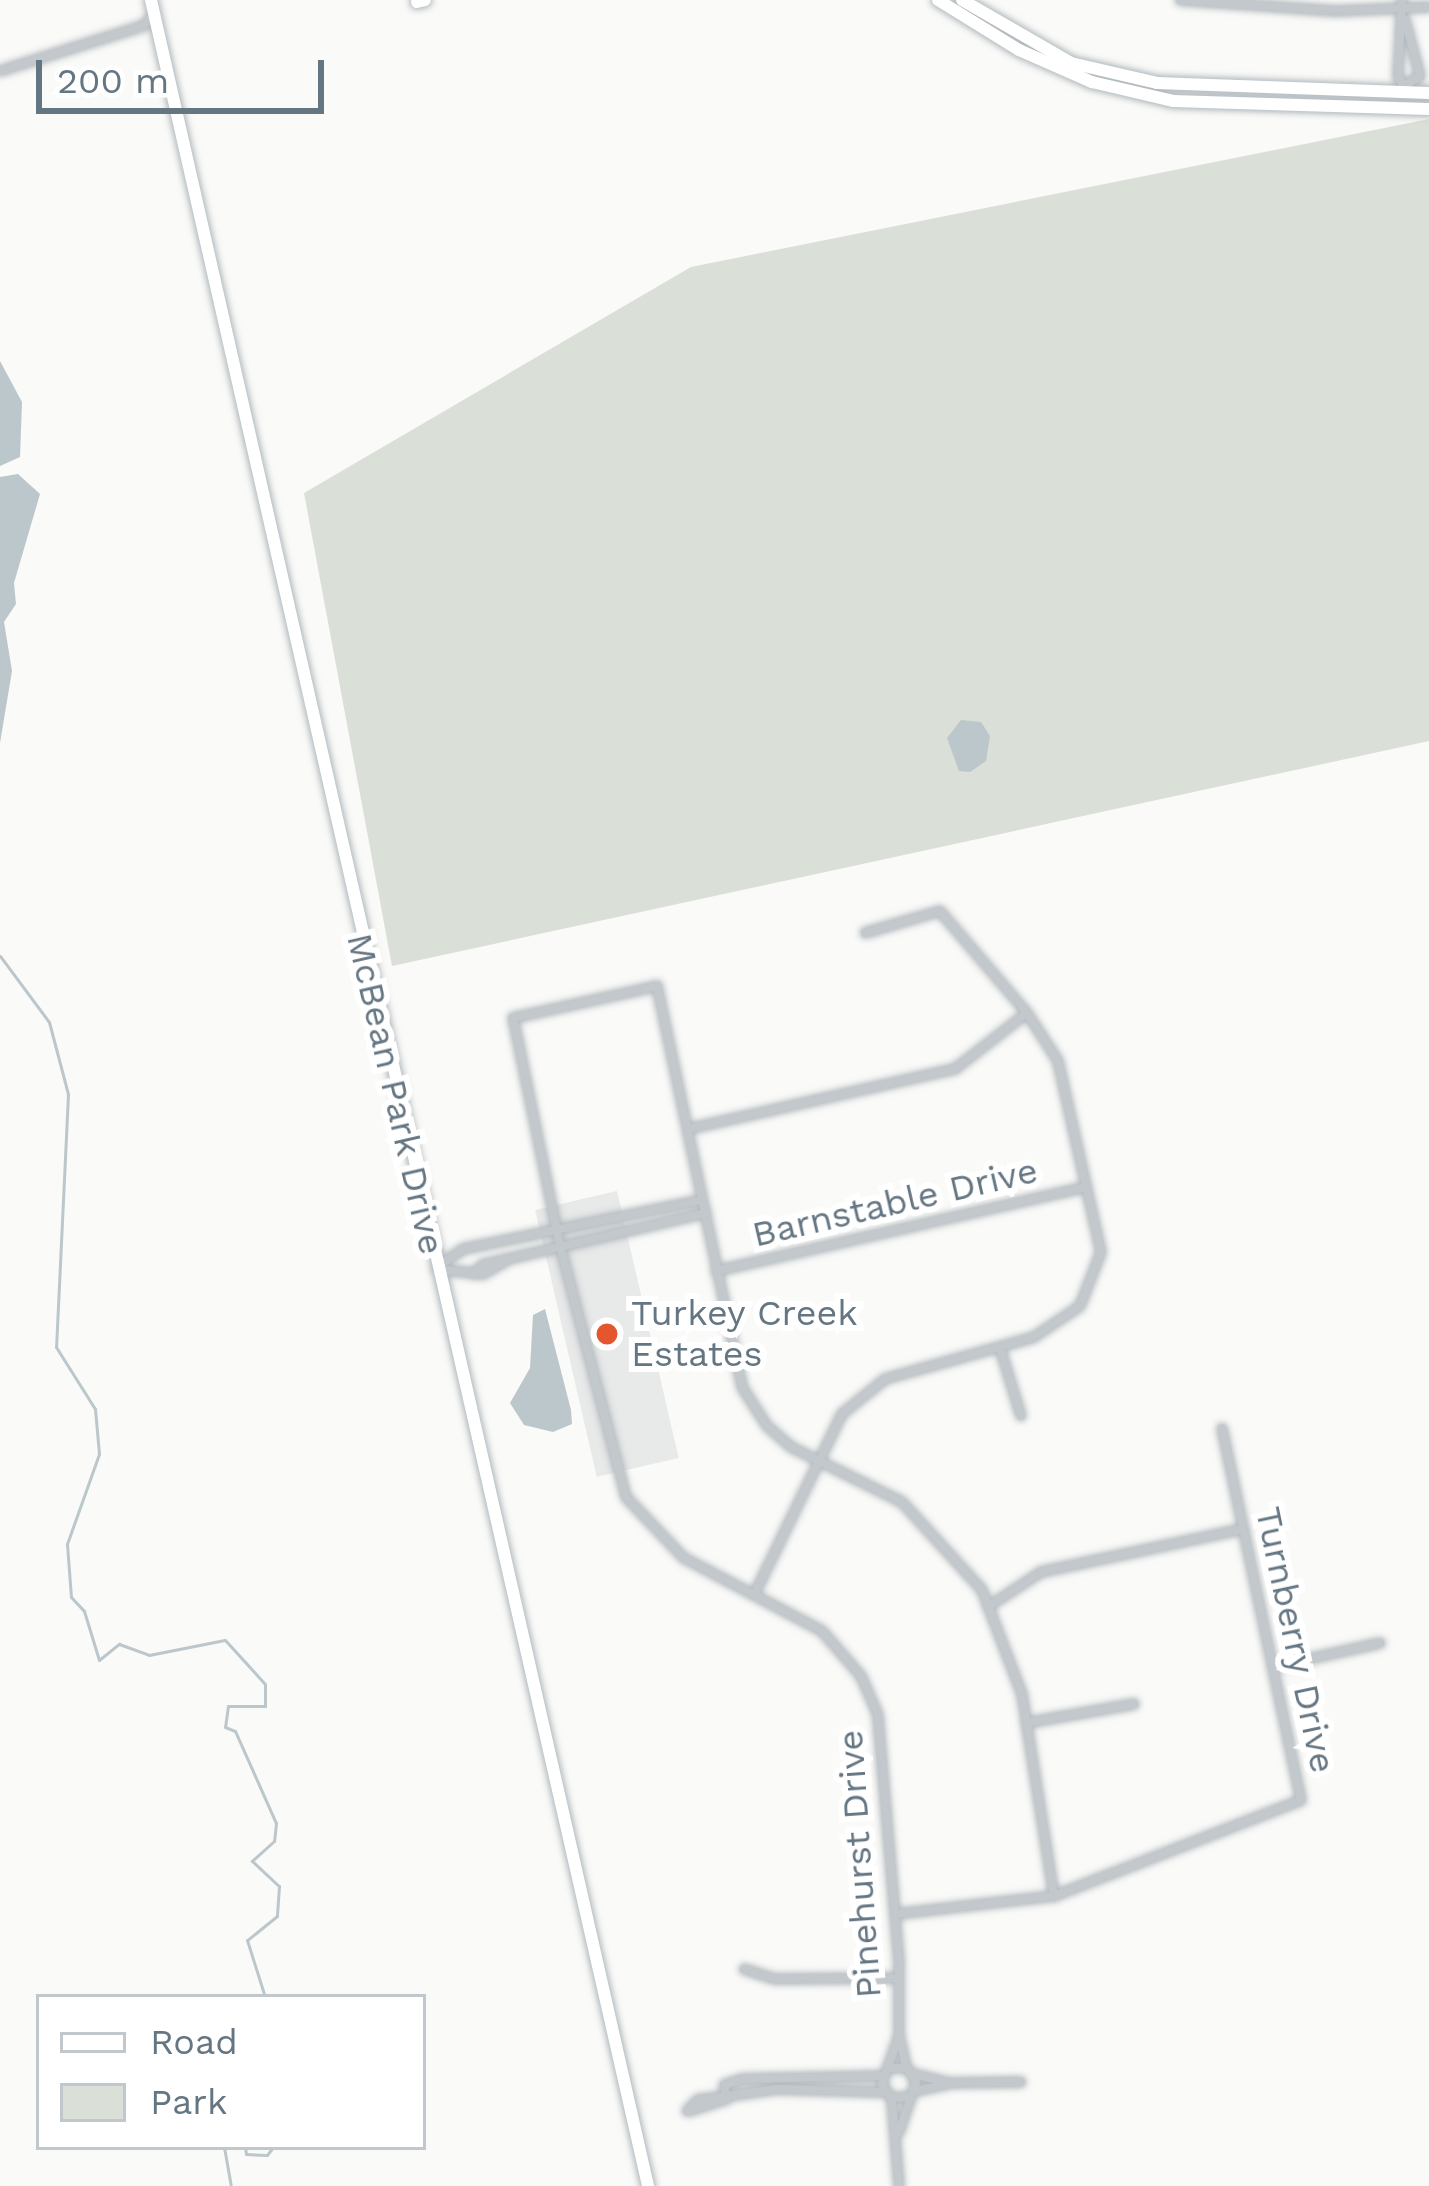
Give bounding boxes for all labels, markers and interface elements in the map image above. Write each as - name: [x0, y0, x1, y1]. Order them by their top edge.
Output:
- scale bar: [42, 36, 330, 110]
- text: 200 m: [57, 60, 169, 102]
- street label: McBean Park Drive: [337, 929, 453, 1259]
- street label: Barnstable Drive: [748, 1149, 1042, 1257]
- place label: Turkey Creek Estates: [631, 1291, 859, 1376]
- marker: Turkey Creek Estates: [594, 1321, 620, 1347]
- street label: Turnberry Drive: [1246, 1503, 1344, 1777]
- street label: Pinehurst Drive: [829, 1728, 891, 2000]
- legend: [36, 1994, 426, 2150]
- text: Road: [150, 2021, 238, 2063]
- text: Park: [150, 2081, 227, 2123]

